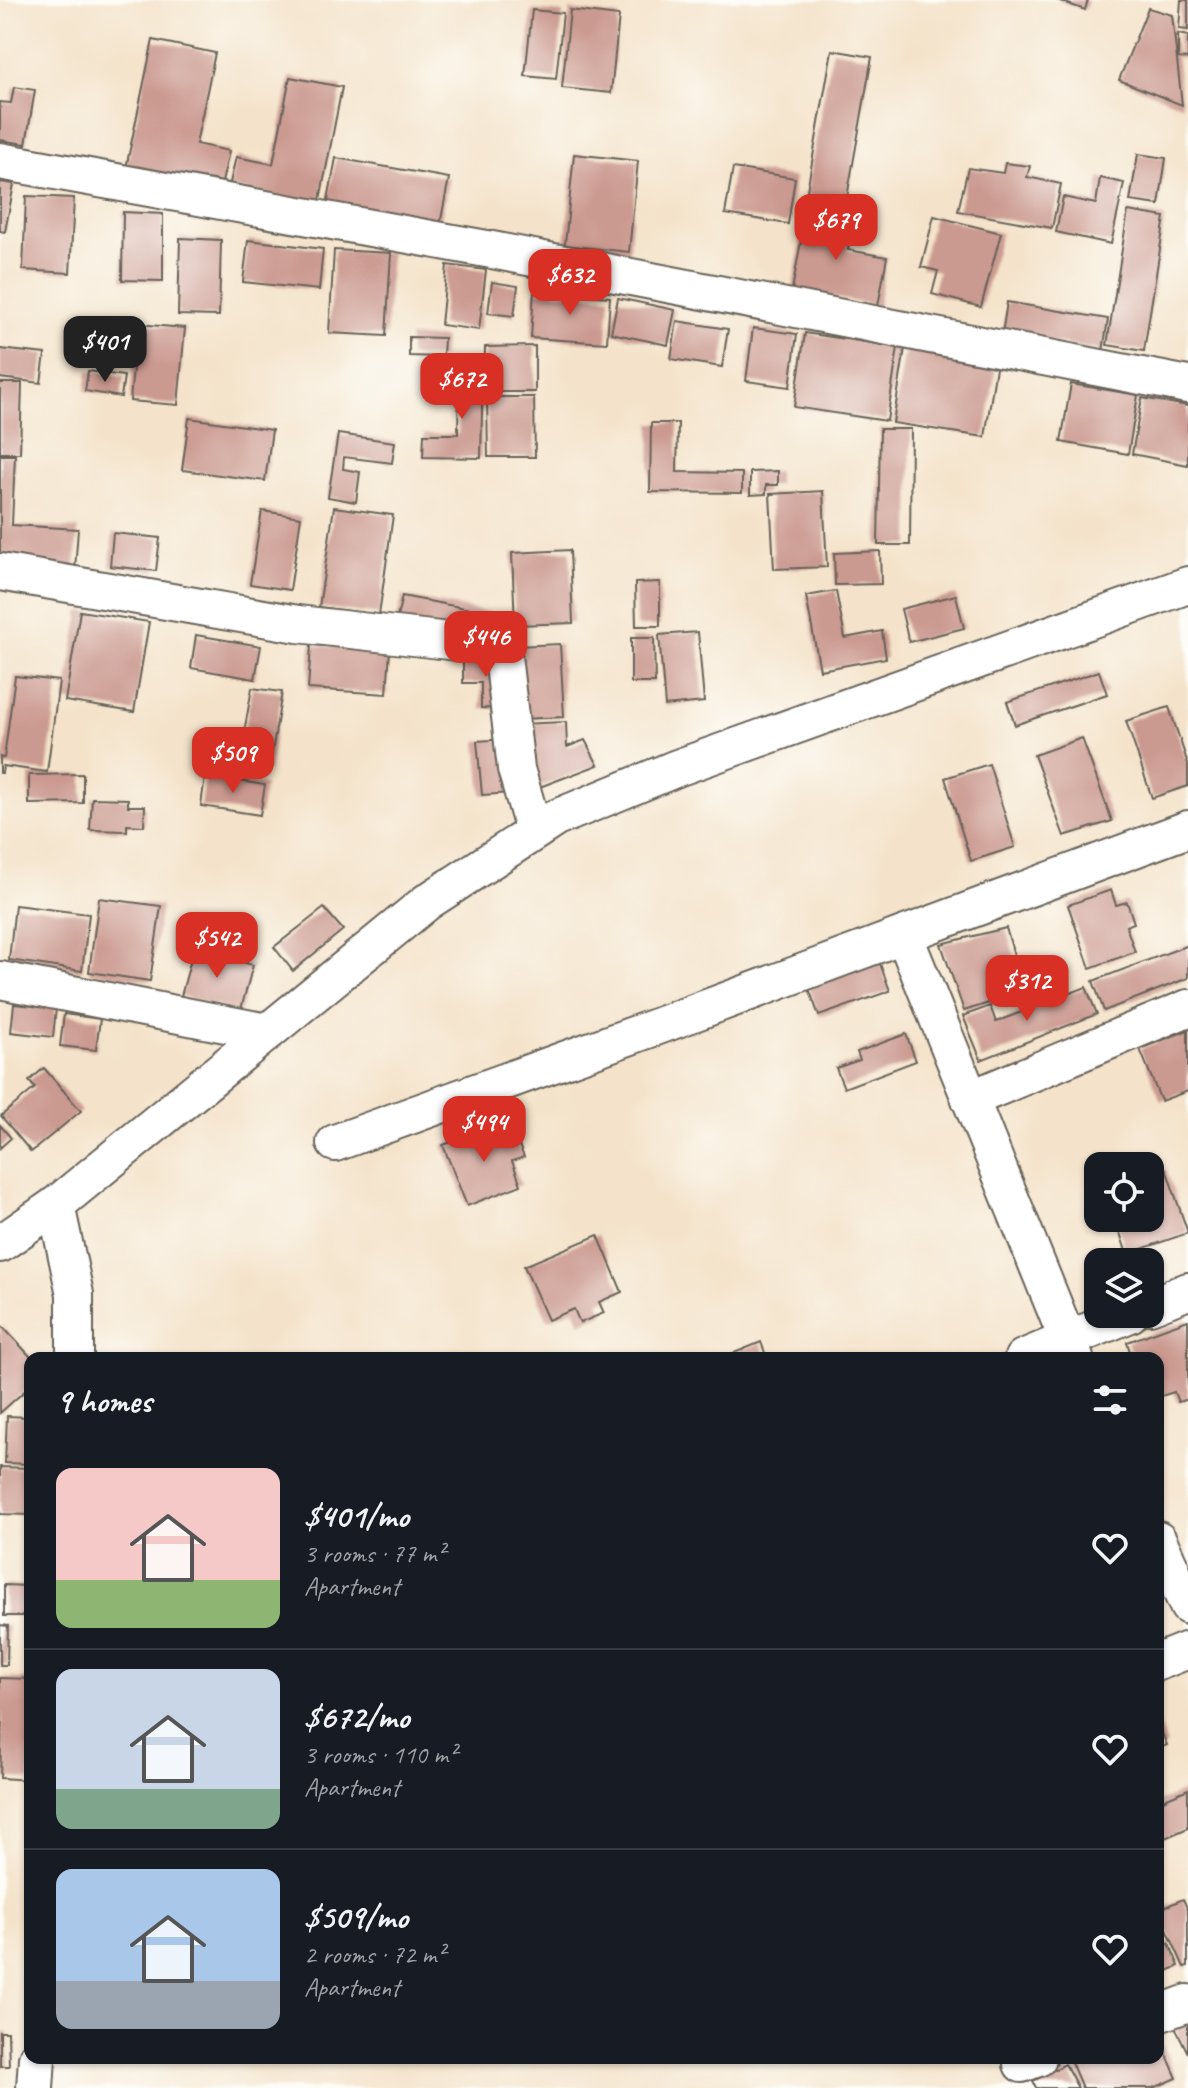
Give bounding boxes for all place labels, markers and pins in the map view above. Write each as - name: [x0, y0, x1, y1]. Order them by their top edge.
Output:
- pin: $679: [789, 194, 883, 262]
- pin: $632: [523, 249, 617, 317]
- pin: $401: [58, 316, 152, 384]
- pin: $672: [415, 353, 509, 421]
- pin: $446: [439, 611, 533, 679]
- pin: $509: [186, 727, 280, 795]
- pin: $542: [170, 912, 264, 980]
- pin: $312: [980, 955, 1074, 1023]
- pin: $494: [437, 1096, 531, 1164]

